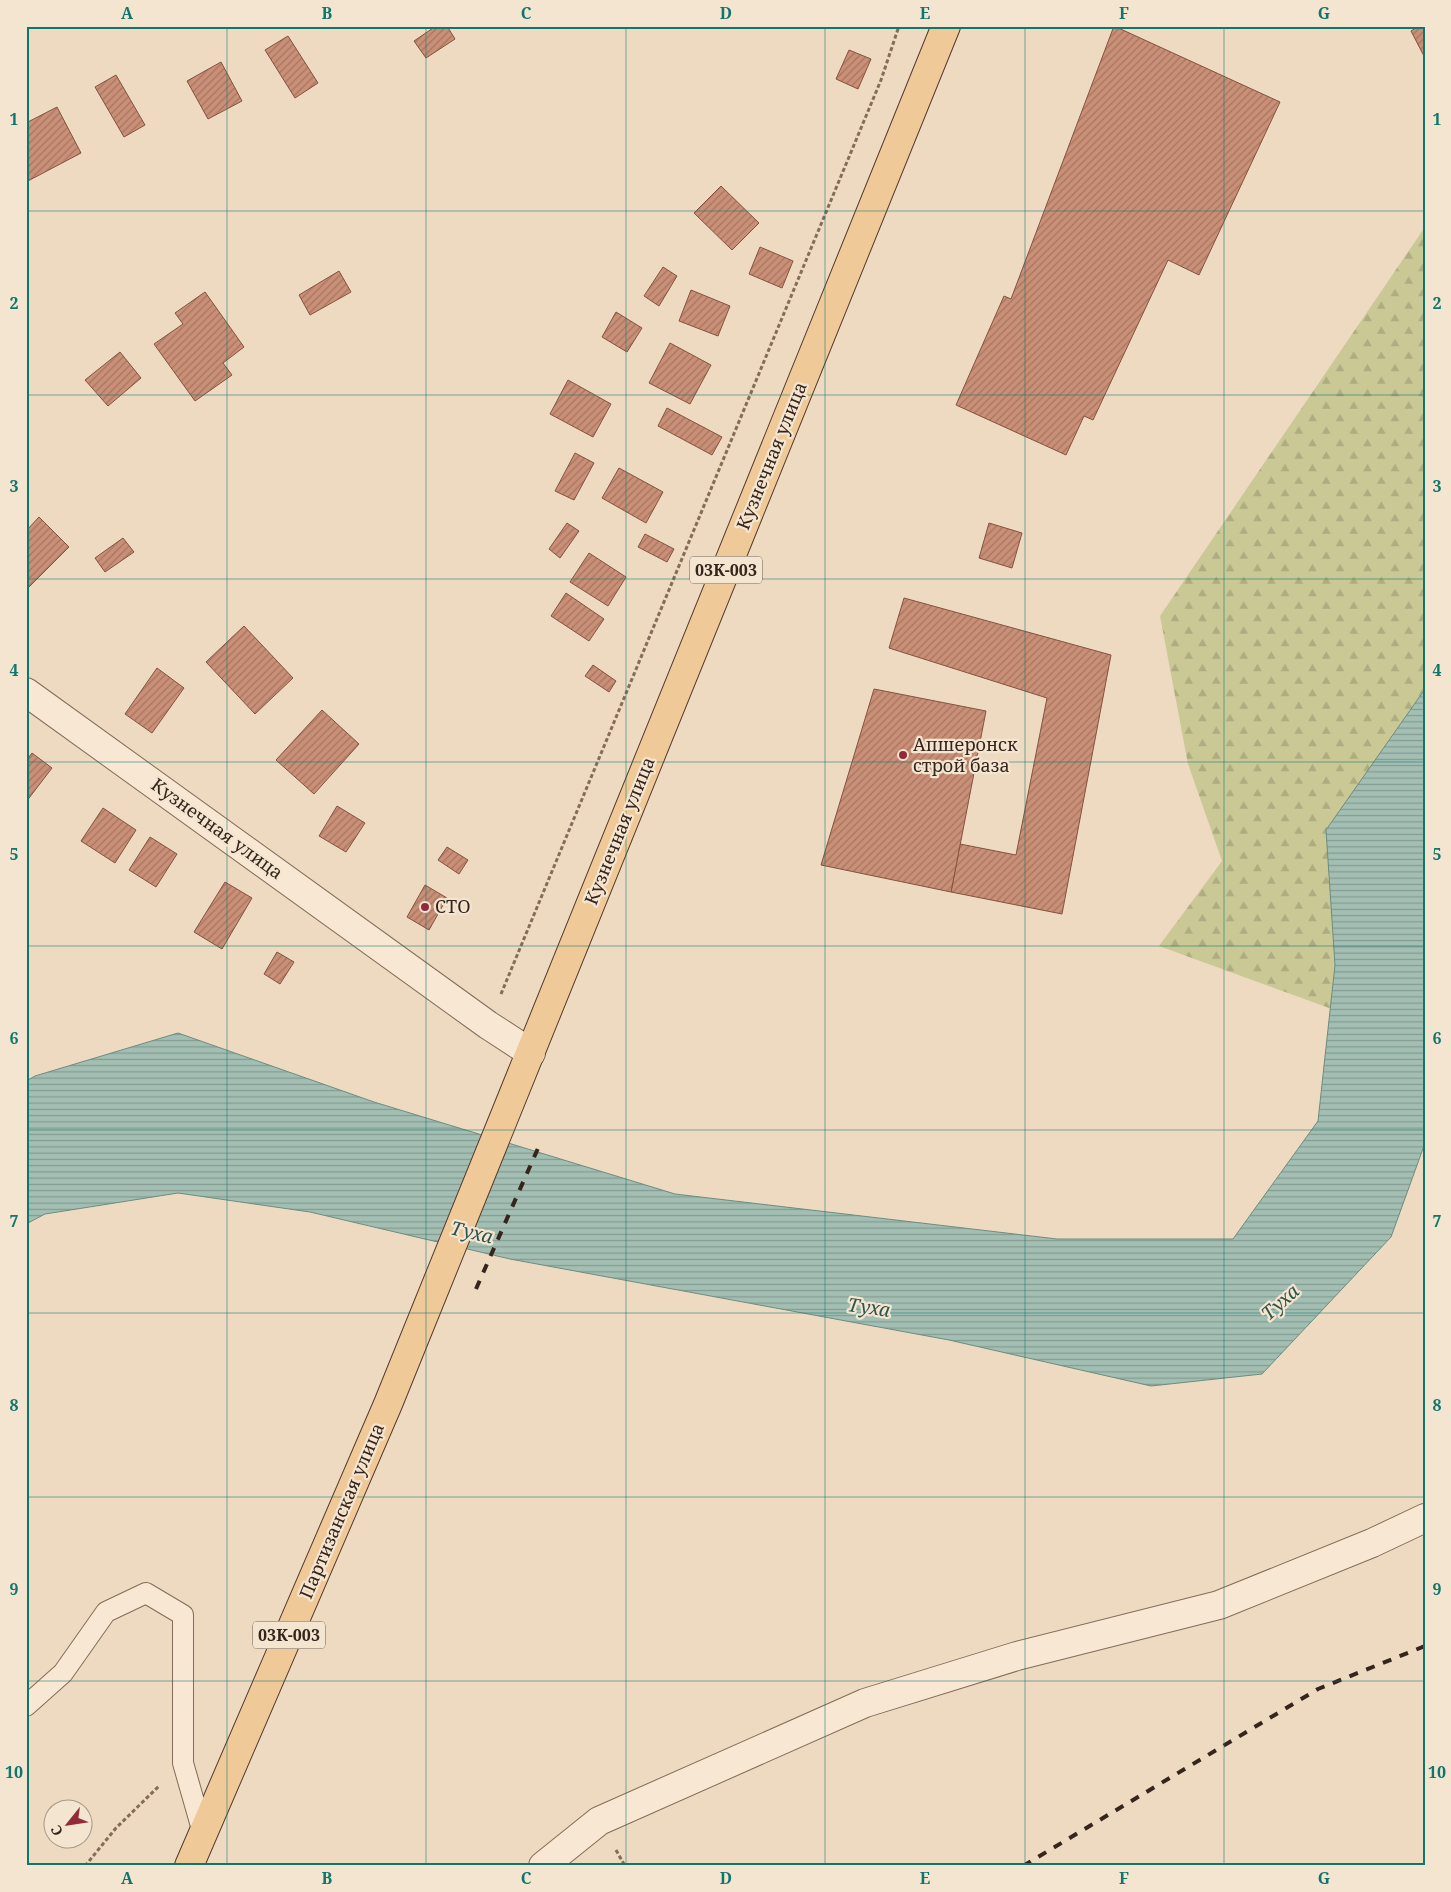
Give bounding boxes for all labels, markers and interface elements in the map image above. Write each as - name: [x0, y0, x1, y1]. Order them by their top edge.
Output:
- text: A: [121, 2, 134, 24]
- text: B: [322, 2, 333, 24]
- text: C: [521, 2, 532, 24]
- text: D: [720, 2, 732, 24]
- text: E: [920, 2, 930, 24]
- text: F: [1119, 2, 1129, 24]
- text: G: [1318, 2, 1330, 24]
- text: 1: [9, 108, 19, 130]
- text: 1: [1432, 108, 1442, 130]
- text: 2: [9, 292, 19, 314]
- text: 2: [1432, 292, 1442, 314]
- street label: Кузнечная улица: [730, 378, 812, 533]
- text: 3: [9, 475, 19, 497]
- text: 3: [1432, 475, 1442, 497]
- road number: 03К-003: [690, 556, 762, 584]
- text: 4: [9, 659, 19, 681]
- text: 4: [1432, 659, 1442, 681]
- place label: Апшеронск строй база: [913, 732, 1018, 777]
- marker: Апшеронск строй база: [897, 749, 909, 761]
- street label: Кузнечная улица: [578, 753, 660, 908]
- street label: Кузнечная улица: [147, 772, 288, 884]
- text: 5: [9, 843, 19, 865]
- text: 5: [1432, 843, 1442, 865]
- place label: СТО: [435, 894, 471, 918]
- marker: СТО: [419, 901, 431, 913]
- text: 6: [9, 1027, 19, 1049]
- text: 6: [1432, 1027, 1442, 1049]
- text: 7: [9, 1210, 19, 1232]
- text: 7: [1432, 1210, 1442, 1232]
- water label: Туха: [448, 1215, 496, 1250]
- water label: Туха: [1255, 1278, 1305, 1326]
- water label: Туха: [846, 1291, 892, 1323]
- text: 8: [9, 1394, 19, 1416]
- text: 8: [1432, 1394, 1442, 1416]
- street label: Партизанская улица: [293, 1419, 389, 1602]
- text: 9: [9, 1578, 19, 1600]
- text: 9: [1432, 1578, 1442, 1600]
- road number: 03К-003: [253, 1622, 325, 1648]
- text: 10: [5, 1761, 23, 1783]
- text: 10: [1428, 1761, 1446, 1783]
- north arrow: [42, 1800, 92, 1850]
- text: С: [46, 1822, 67, 1839]
- text: A: [121, 1867, 134, 1889]
- text: B: [322, 1867, 333, 1889]
- text: C: [521, 1867, 532, 1889]
- text: D: [720, 1867, 732, 1889]
- text: E: [920, 1867, 930, 1889]
- text: F: [1119, 1867, 1129, 1889]
- text: G: [1318, 1867, 1330, 1889]

